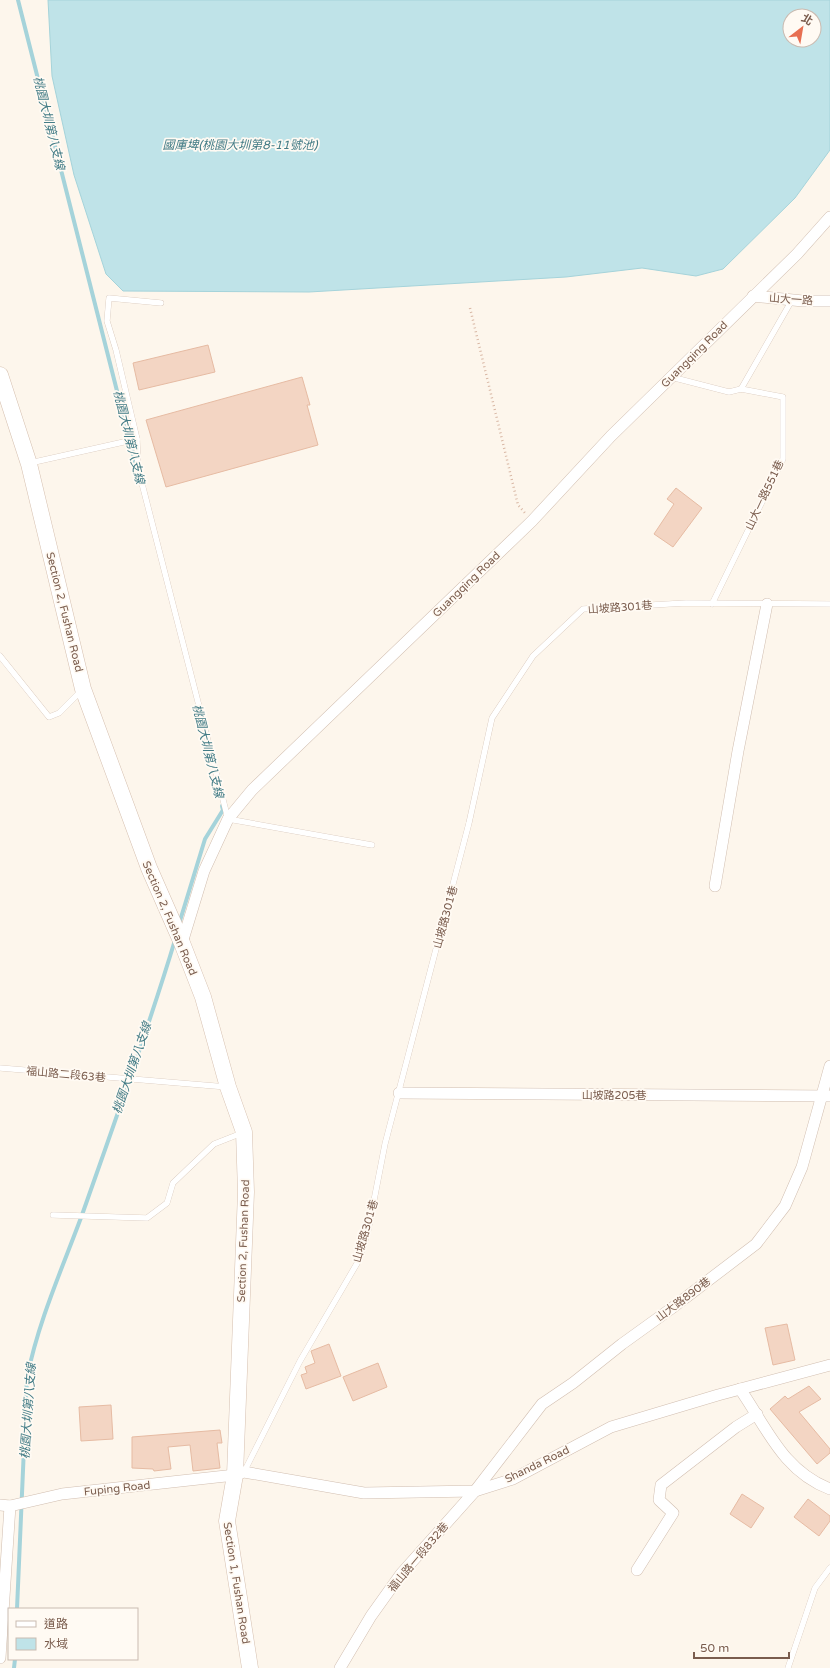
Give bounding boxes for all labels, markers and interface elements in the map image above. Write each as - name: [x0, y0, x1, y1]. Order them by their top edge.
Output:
- north arrow: [782, 8, 822, 48]
- text: 北: [799, 11, 815, 28]
- water label: 桃園大圳第八支線: [31, 75, 68, 173]
- water label: 國庫埤(桃園大圳第8-11號池): [163, 138, 319, 152]
- street label: 山大一路: [769, 291, 813, 308]
- street label: Guangqing Road: [658, 318, 730, 390]
- water label: 桃園大圳第八支線: [111, 389, 148, 487]
- street label: 山大一路551巷: [743, 458, 786, 532]
- street label: Guangqing Road: [430, 549, 503, 620]
- street label: Section 2, Fushan Road: [43, 551, 86, 673]
- street label: 山坡路301巷: [587, 599, 653, 616]
- water label: 桃園大圳第八支線: [190, 703, 227, 801]
- street label: Section 2, Fushan Road: [140, 859, 200, 977]
- street label: 山坡路301巷: [431, 884, 460, 950]
- water label: 桃園大圳第八支線: [110, 1018, 155, 1116]
- street label: 福山路二段63巷: [26, 1065, 106, 1084]
- street label: 山坡路205巷: [582, 1089, 646, 1102]
- street label: Section 2, Fushan Road: [235, 1179, 252, 1303]
- street label: 山坡路301巷: [350, 1198, 381, 1264]
- street label: 山大路890巷: [654, 1275, 713, 1324]
- water label: 桃園大圳第八支線: [18, 1361, 38, 1459]
- street label: Shanda Road: [503, 1443, 572, 1486]
- street label: Fuping Road: [83, 1479, 151, 1498]
- street label: 福山路一段832巷: [386, 1520, 451, 1595]
- street label: Section 1, Fushan Road: [220, 1521, 253, 1645]
- legend: [8, 1608, 138, 1660]
- text: 道路: [44, 1617, 68, 1631]
- scale bar: [694, 1634, 789, 1660]
- text: 水域: [44, 1637, 68, 1651]
- text: 50 m: [700, 1641, 729, 1655]

